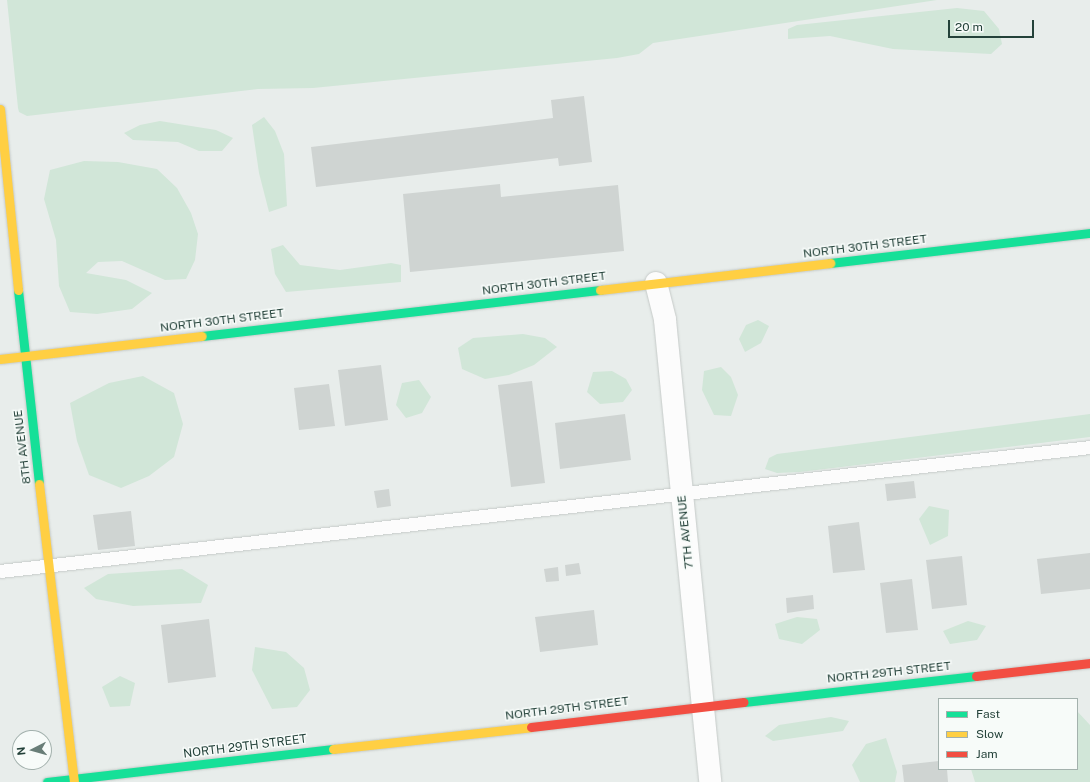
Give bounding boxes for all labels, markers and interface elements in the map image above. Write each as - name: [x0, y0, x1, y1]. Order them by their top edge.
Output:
- scale bar: [950, 12, 1036, 38]
- text: 20 m: [955, 20, 983, 34]
- street label: NORTH 30TH STREET: [802, 232, 928, 262]
- street label: NORTH 30TH STREET: [481, 269, 607, 299]
- street label: NORTH 30TH STREET: [159, 306, 285, 336]
- street label: 8TH AVENUE: [11, 409, 35, 485]
- street label: 7TH AVENUE: [675, 494, 697, 570]
- street label: NORTH 29TH STREET: [826, 659, 952, 687]
- street label: NORTH 29TH STREET: [504, 694, 630, 724]
- legend: [938, 698, 1078, 770]
- text: Fast: [976, 707, 1000, 721]
- text: Slow: [976, 727, 1003, 741]
- north arrow: [12, 730, 52, 770]
- street label: NORTH 29TH STREET: [182, 732, 308, 762]
- text: N: [15, 746, 27, 756]
- text: Jam: [976, 747, 998, 761]

